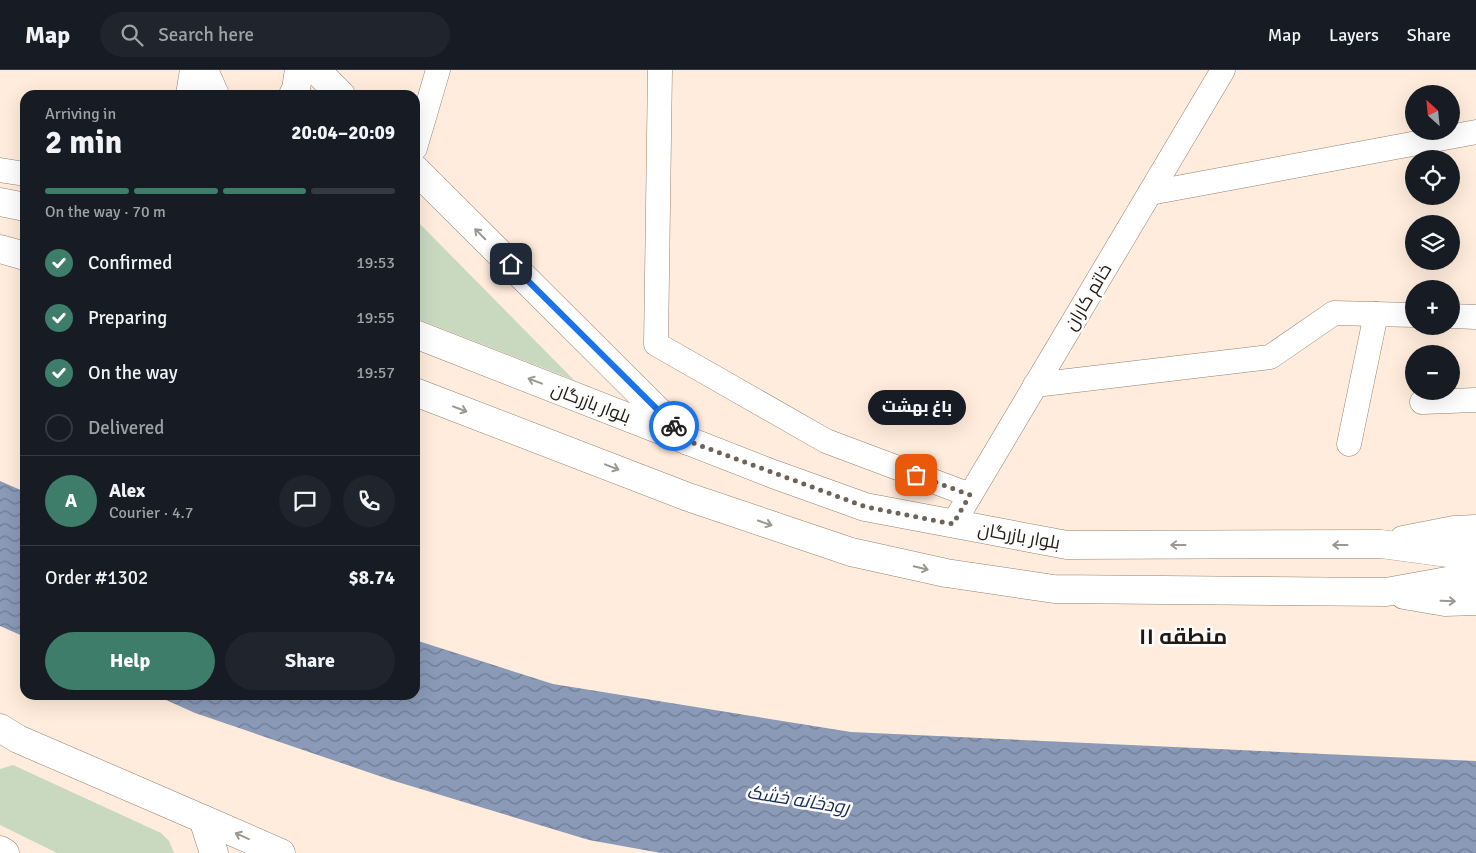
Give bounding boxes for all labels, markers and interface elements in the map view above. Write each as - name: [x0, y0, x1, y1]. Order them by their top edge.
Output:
- search box: [100, 12, 450, 57]
- text: Map: [25, 20, 70, 50]
- icon: search: [118, 21, 146, 49]
- text: Search here: [158, 23, 254, 47]
- text: Map: [1268, 24, 1301, 46]
- text: Layers: [1329, 24, 1379, 46]
- text: Share: [1407, 24, 1451, 46]
- north arrow: [1405, 85, 1460, 140]
- map controls: [1405, 85, 1460, 400]
- text: Arriving in: [45, 104, 116, 124]
- text: 20:04–20:09: [291, 121, 395, 145]
- text: 2 min: [45, 123, 122, 162]
- button: locate: [1405, 150, 1460, 205]
- text: On the way · 70 m: [45, 202, 166, 222]
- button: layers: [1405, 215, 1460, 270]
- one-way arrow: [474, 227, 486, 240]
- pin: [490, 243, 532, 285]
- icon: check: [45, 249, 73, 277]
- icon: home: [497, 250, 525, 278]
- text: Confirmed: [88, 251, 172, 275]
- text: 19:53: [356, 253, 395, 273]
- street label: خاتم کاران: [1059, 260, 1117, 335]
- button: +: [1405, 280, 1460, 335]
- icon: check: [45, 304, 73, 332]
- text: Preparing: [88, 306, 167, 330]
- text: 19:55: [356, 308, 395, 328]
- button: −: [1405, 345, 1460, 400]
- icon: check: [45, 359, 73, 387]
- text: On the way: [88, 361, 178, 385]
- text: 19:57: [356, 363, 395, 383]
- one-way arrow: [528, 376, 543, 385]
- street label: بلوار بازرگان: [548, 378, 634, 428]
- callout: باغ بهشت: [867, 390, 965, 425]
- text: باغ بهشت: [882, 397, 952, 417]
- courier: [649, 401, 699, 451]
- one-way arrow: [452, 405, 468, 414]
- icon: bike: [660, 412, 688, 440]
- text: Delivered: [88, 416, 164, 440]
- pin: [895, 454, 937, 496]
- icon: bag: [902, 461, 930, 489]
- one-way arrow: [604, 463, 619, 473]
- button: chat: [279, 475, 331, 527]
- button: phone: [343, 475, 395, 527]
- text: Alex: [109, 479, 145, 503]
- text: A: [65, 489, 77, 513]
- text: Courier · 4.7: [109, 503, 193, 523]
- one-way arrow: [757, 518, 773, 528]
- street label: بلوار بازرگان: [976, 518, 1062, 554]
- one-way arrow: [1170, 540, 1186, 550]
- one-way arrow: [1333, 540, 1349, 550]
- one-way arrow: [912, 564, 928, 573]
- text: Order #1302: [45, 566, 148, 590]
- text: $8.74: [349, 566, 395, 590]
- one-way arrow: [1440, 597, 1456, 606]
- district label: منطقه ۱۱: [1139, 623, 1227, 650]
- button: Help: [45, 632, 215, 690]
- button: Share: [225, 632, 395, 690]
- water label: رودخانه خشک: [745, 780, 853, 820]
- one-way arrow: [235, 830, 250, 840]

